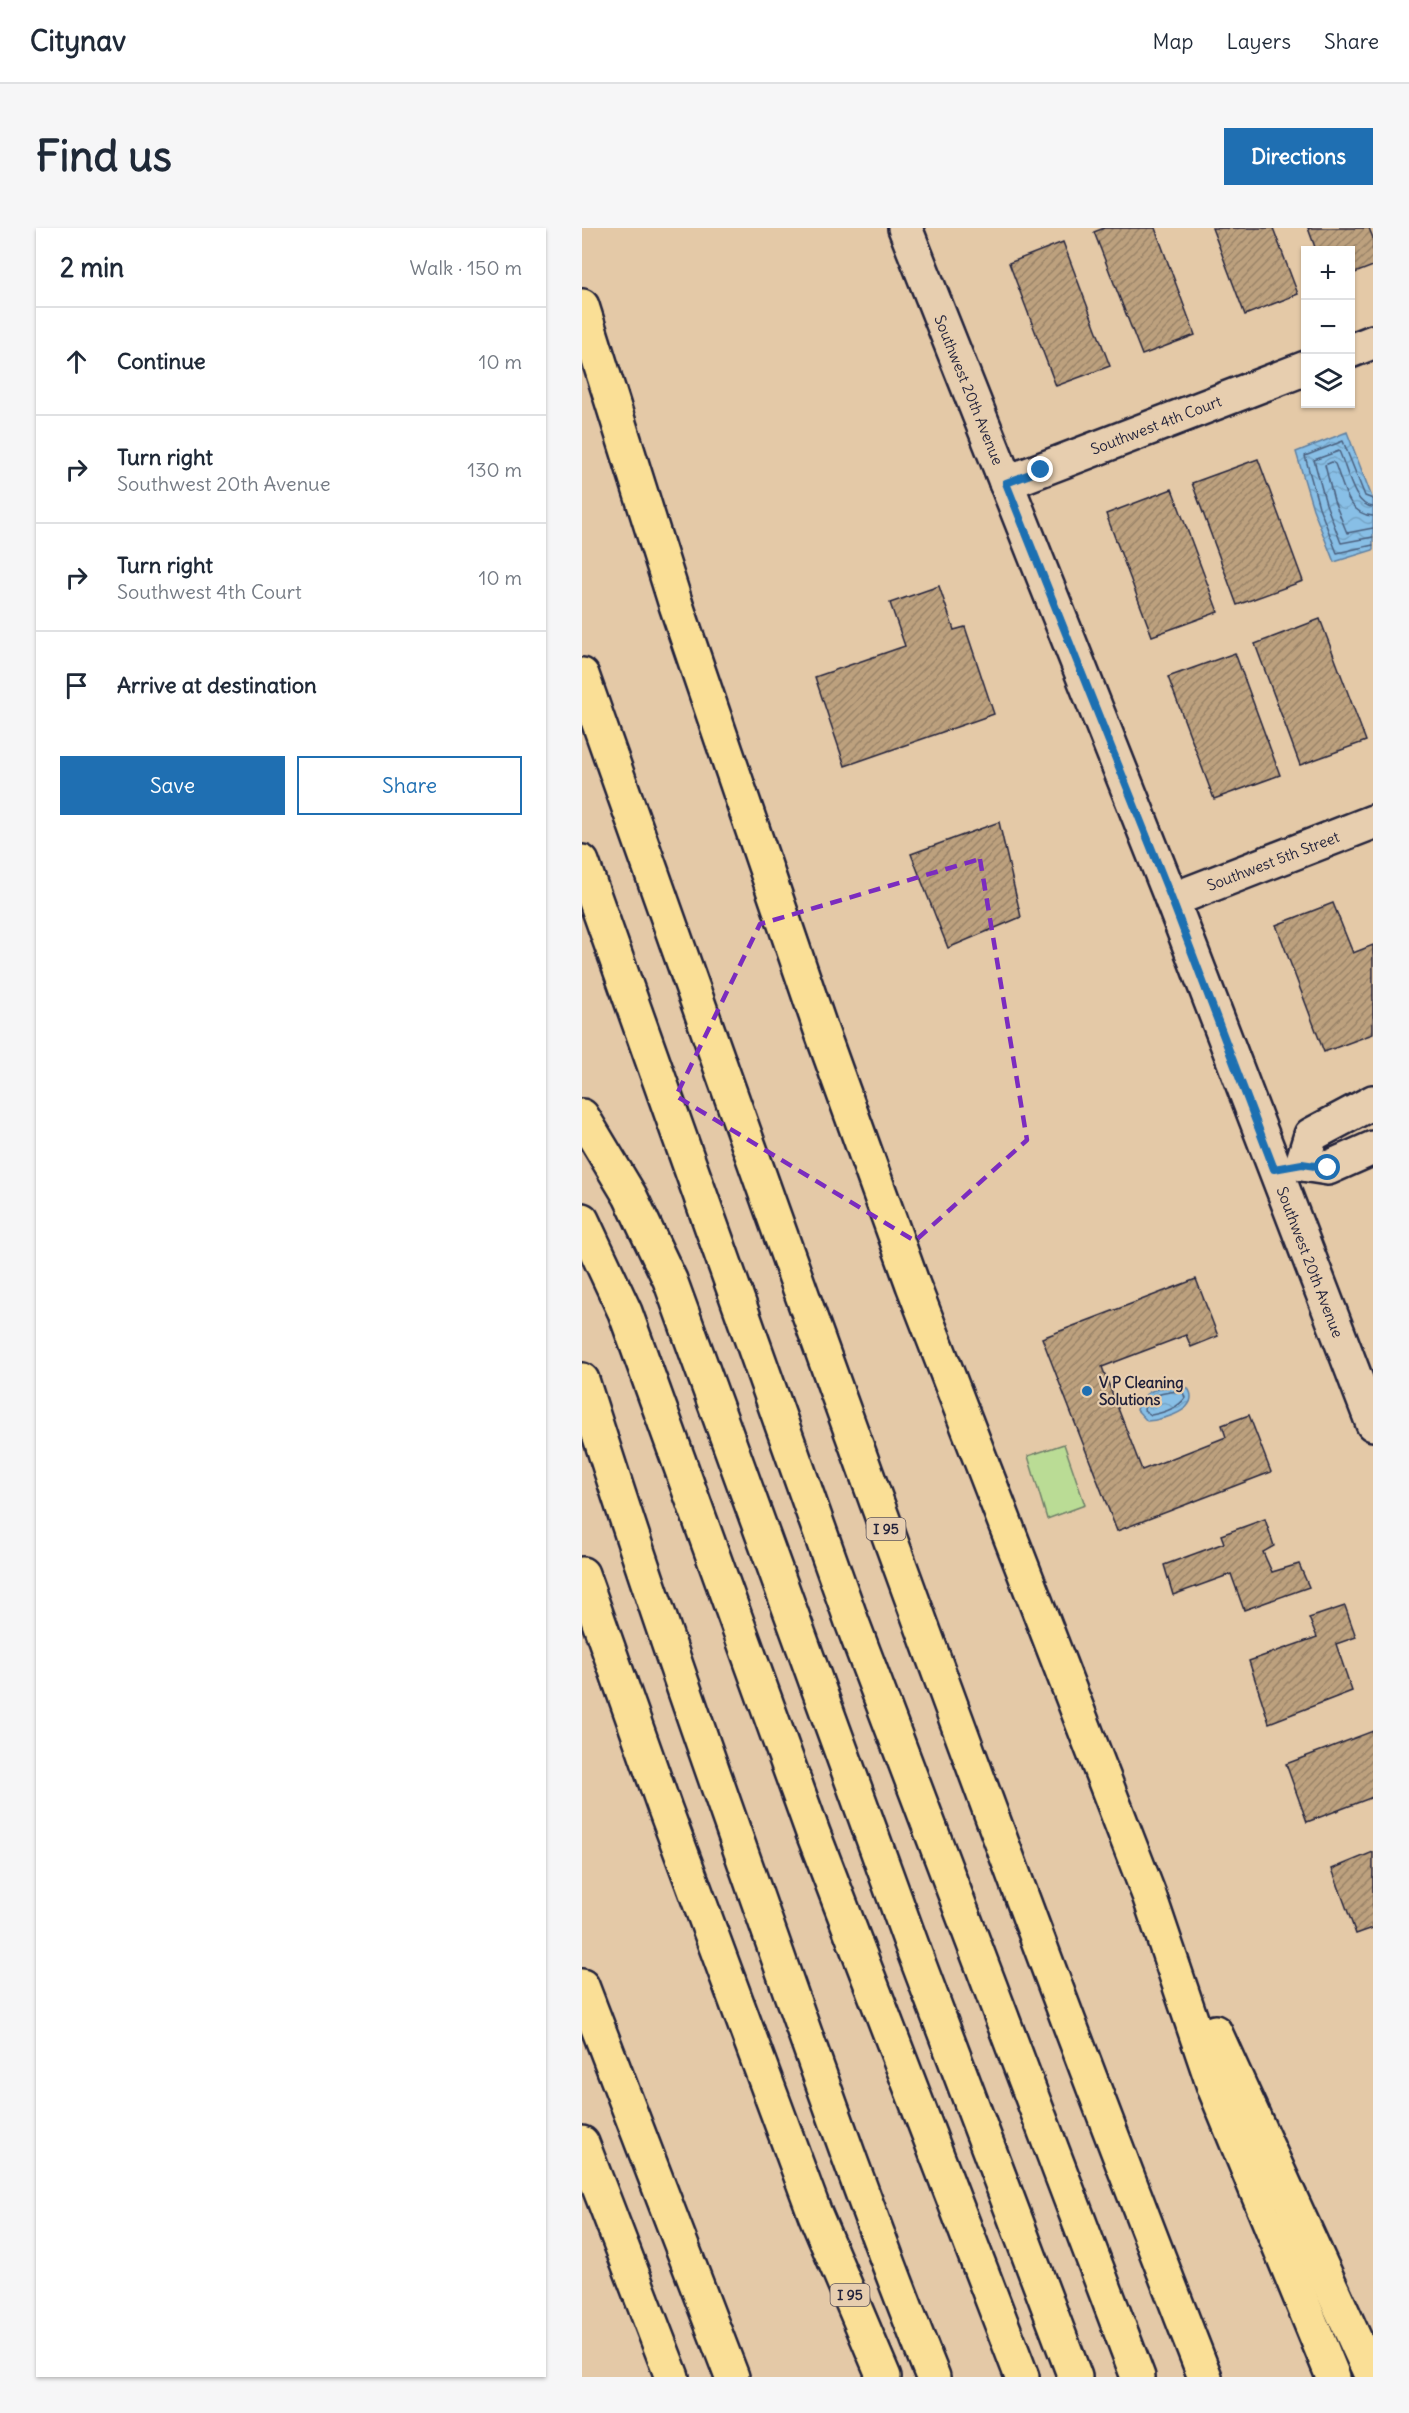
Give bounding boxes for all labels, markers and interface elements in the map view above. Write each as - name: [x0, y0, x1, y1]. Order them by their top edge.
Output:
- text: Citynav: [30, 23, 126, 59]
- text: Map: [1153, 28, 1193, 55]
- text: Layers: [1226, 28, 1291, 55]
- text: Share: [1324, 28, 1379, 55]
- button: Directions: [1224, 128, 1373, 185]
- text: Find us: [36, 130, 172, 182]
- map controls: [1301, 246, 1355, 408]
- button: +: [1301, 246, 1355, 300]
- text: 2 min: [60, 251, 124, 284]
- text: Walk · 150 m: [410, 255, 522, 280]
- button: −: [1301, 300, 1355, 354]
- street label: Southwest 20th Avenue: [930, 312, 1008, 468]
- icon: ahead: [60, 345, 93, 378]
- text: Continue: [117, 347, 206, 375]
- text: 10 m: [479, 349, 522, 374]
- button: layers: [1301, 354, 1355, 408]
- street label: Southwest 4th Court: [1088, 391, 1224, 459]
- text: Turn right: [117, 443, 213, 471]
- icon: right: [60, 453, 93, 486]
- route end: [1027, 456, 1053, 482]
- text: 130 m: [467, 457, 522, 482]
- text: Southwest 20th Avenue: [117, 471, 330, 496]
- text: Turn right: [117, 551, 213, 579]
- icon: right: [60, 561, 93, 594]
- text: 10 m: [479, 565, 522, 590]
- text: Southwest 4th Court: [117, 579, 302, 604]
- icon: arrive: [60, 669, 93, 702]
- text: Arrive at destination: [117, 671, 317, 699]
- button: Save: [60, 756, 285, 815]
- button: Share: [297, 756, 522, 815]
- street label: Southwest 5th Street: [1204, 827, 1342, 895]
- route start: [1314, 1154, 1340, 1180]
- street label: Southwest 20th Avenue: [1272, 1184, 1348, 1340]
- place label: V P Cleaning Solutions: [1099, 1373, 1184, 1409]
- marker: V P Cleaning Solutions: [1080, 1384, 1094, 1398]
- road number: I 95: [866, 1518, 906, 1540]
- road number: I 95: [830, 2284, 870, 2306]

